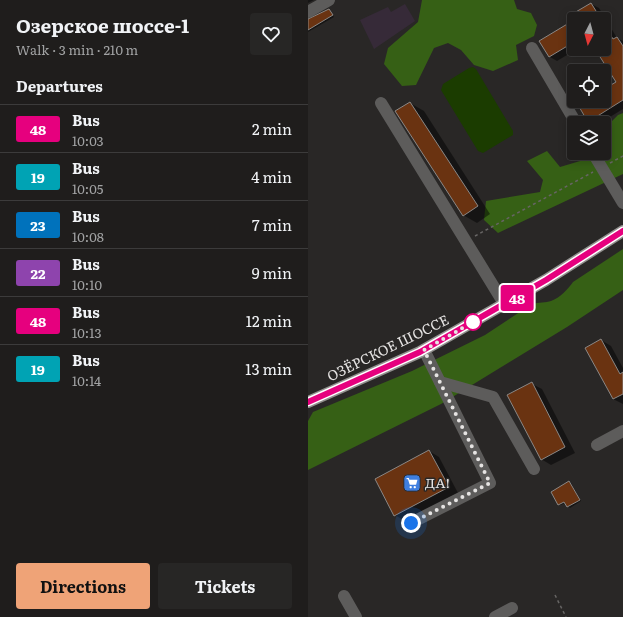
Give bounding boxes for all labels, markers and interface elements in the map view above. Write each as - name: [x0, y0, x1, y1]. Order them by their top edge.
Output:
- text: Озерское шоссе-1: [16, 11, 189, 39]
- north arrow: [567, 12, 611, 56]
- map controls: [567, 12, 611, 160]
- button: heart: [250, 13, 292, 55]
- text: Walk · 3 min · 210 m: [16, 40, 138, 59]
- button: locate: [567, 64, 611, 108]
- text: Departures: [16, 74, 103, 97]
- text: Bus: [72, 108, 100, 131]
- button: layers: [567, 116, 611, 160]
- text: 2 min: [252, 117, 292, 140]
- text: 48: [30, 119, 46, 139]
- text: 10:03: [72, 131, 104, 150]
- text: Bus: [72, 156, 100, 179]
- text: 4 min: [251, 165, 292, 188]
- text: 19: [31, 167, 45, 187]
- text: 10:05: [72, 179, 103, 198]
- text: Bus: [72, 204, 100, 227]
- text: 7 min: [252, 213, 292, 236]
- text: 23: [30, 215, 46, 235]
- text: 10:08: [72, 227, 104, 246]
- text: Bus: [72, 252, 100, 275]
- text: 9 min: [252, 261, 292, 284]
- text: 22: [30, 263, 46, 283]
- text: 10:10: [72, 275, 102, 294]
- line badge: 48: [499, 285, 535, 311]
- text: 48: [509, 288, 525, 308]
- text: Bus: [72, 300, 100, 323]
- text: 12 min: [246, 309, 292, 332]
- street label: ОЗЁРСКОЕ ШОССЕ: [323, 309, 452, 385]
- text: 48: [30, 311, 46, 331]
- unlabelled marker: [464, 313, 482, 331]
- text: 10:13: [72, 323, 101, 342]
- text: Bus: [72, 348, 100, 371]
- text: 13 min: [245, 357, 292, 380]
- text: 19: [31, 359, 45, 379]
- text: 10:14: [72, 371, 101, 390]
- place label: ДА!: [425, 472, 450, 492]
- supermarket icon: ДА!: [402, 473, 422, 493]
- your location: [401, 513, 421, 533]
- button: Directions: [16, 563, 150, 609]
- button: Tickets: [158, 563, 292, 609]

